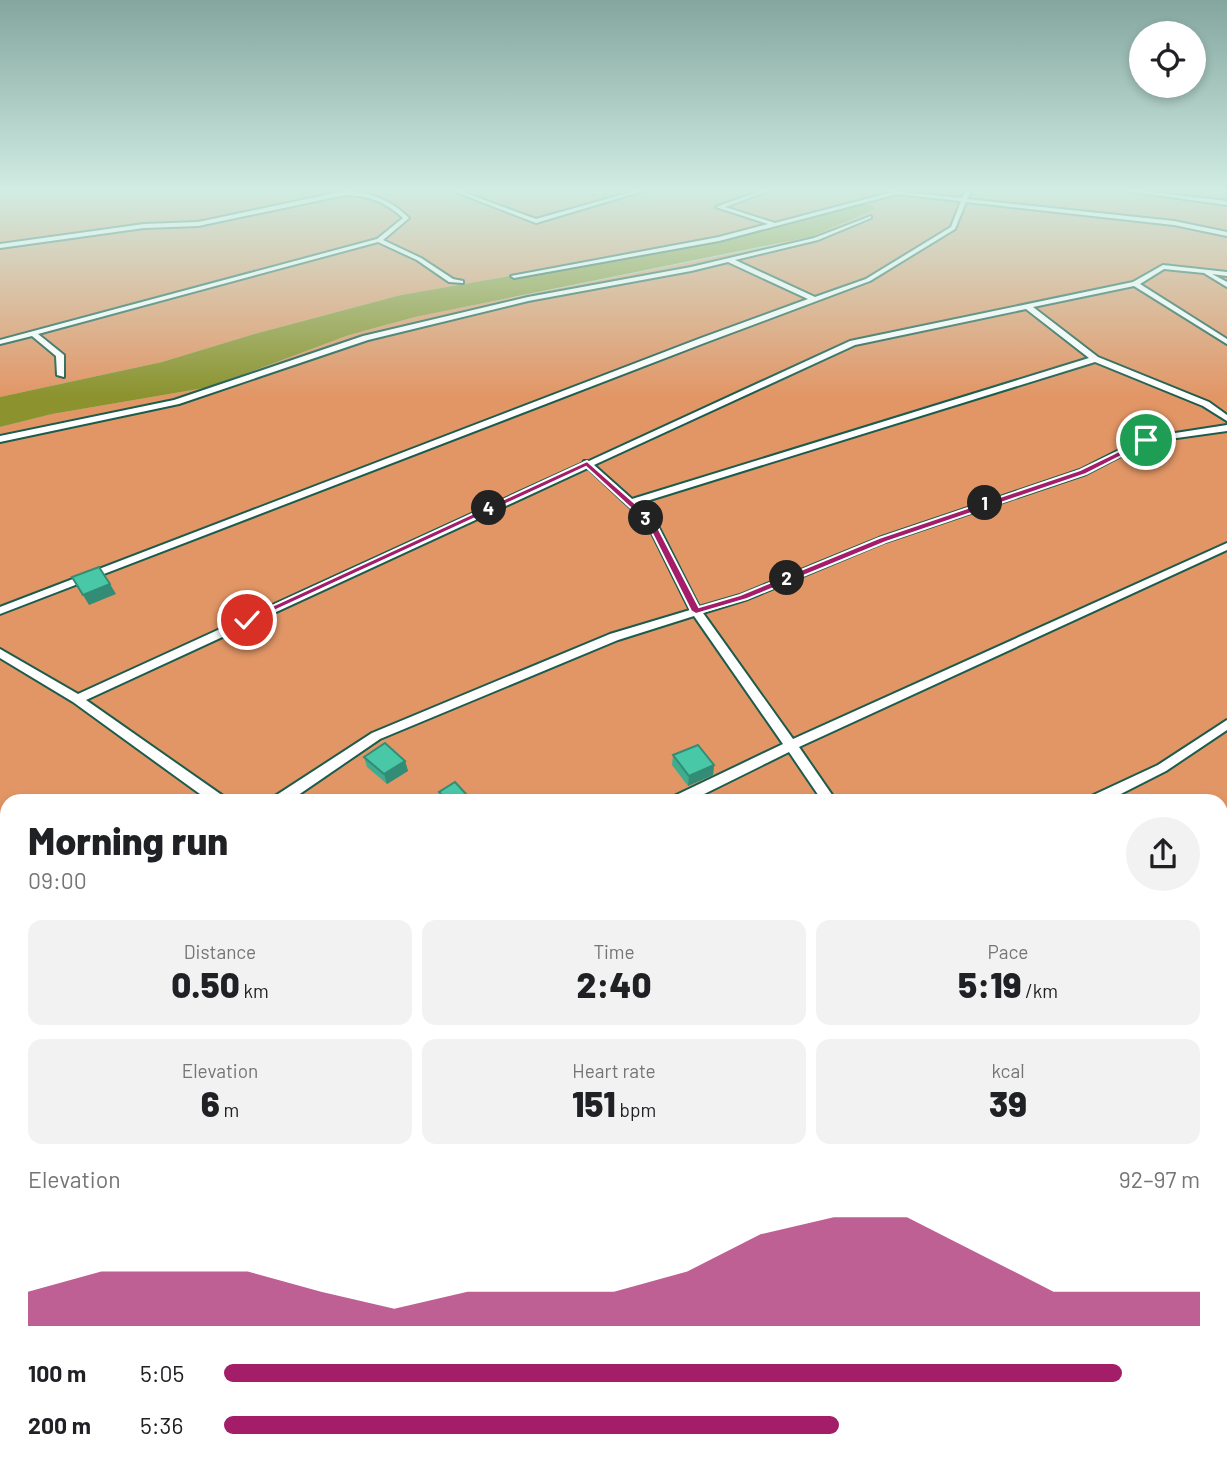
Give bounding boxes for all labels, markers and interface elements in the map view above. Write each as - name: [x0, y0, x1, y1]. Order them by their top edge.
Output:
- map controls: [1129, 21, 1206, 98]
- button: locate: [1129, 21, 1206, 98]
- pin: [1116, 410, 1176, 470]
- icon: arrive: [1127, 421, 1165, 459]
- pin: 1: [968, 486, 1002, 520]
- pin: 4: [472, 490, 506, 526]
- text: 1: [981, 491, 988, 514]
- text: 4: [483, 496, 494, 519]
- pin: 3: [628, 500, 664, 536]
- text: 3: [640, 506, 651, 529]
- pin: 2: [770, 560, 804, 596]
- text: 2: [781, 566, 792, 589]
- pin: [217, 590, 277, 650]
- icon: check: [228, 601, 266, 639]
- text: Morning run: [28, 817, 228, 863]
- button: share: [1126, 817, 1200, 891]
- text: 09:00: [28, 866, 87, 894]
- text: Distance: [184, 940, 256, 963]
- text: Time: [593, 940, 635, 963]
- text: Pace: [988, 940, 1028, 963]
- text: 0.50: [171, 963, 240, 1005]
- text: 2:40: [577, 963, 651, 1005]
- text: 5:19: [958, 963, 1021, 1005]
- text: km: [240, 979, 269, 1002]
- text: /km: [1021, 979, 1058, 1002]
- text: Elevation: [182, 1059, 258, 1082]
- text: Heart rate: [572, 1059, 656, 1082]
- text: kcal: [991, 1059, 1025, 1082]
- text: 6: [201, 1082, 220, 1124]
- text: 151: [572, 1082, 616, 1124]
- text: 39: [989, 1082, 1027, 1124]
- text: m: [220, 1098, 239, 1121]
- text: bpm: [616, 1098, 656, 1121]
- text: Elevation: [28, 1165, 121, 1193]
- text: 92–97 m: [1119, 1165, 1200, 1193]
- text: 100 m: [28, 1359, 86, 1387]
- text: 5:05: [140, 1359, 184, 1387]
- text: 200 m: [28, 1411, 91, 1439]
- text: 5:36: [140, 1411, 183, 1439]

